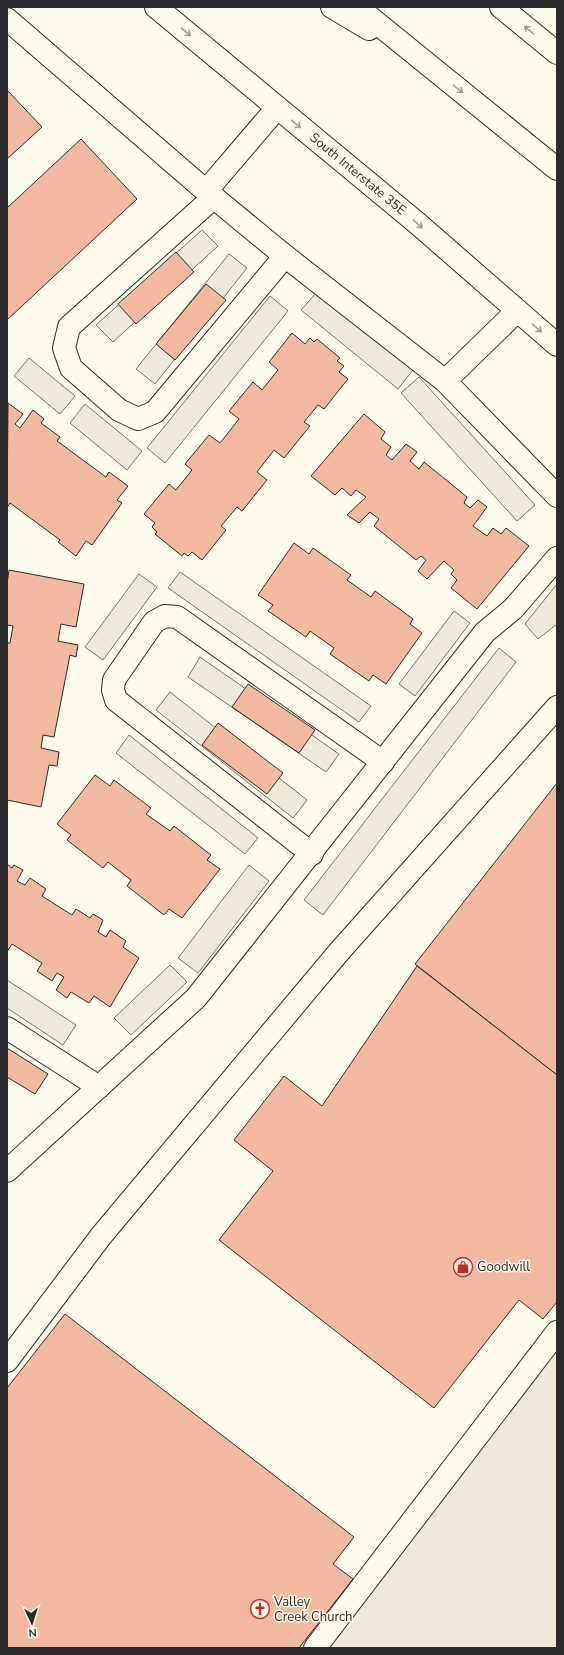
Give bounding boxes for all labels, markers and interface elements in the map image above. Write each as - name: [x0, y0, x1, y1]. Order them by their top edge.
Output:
- one-way arrow: [524, 26, 534, 35]
- one-way arrow: [180, 27, 191, 36]
- one-way arrow: [453, 85, 464, 93]
- one-way arrow: [291, 119, 302, 128]
- street label: South Interstate 35E: [306, 129, 410, 219]
- one-way arrow: [413, 220, 424, 229]
- one-way arrow: [532, 324, 543, 333]
- shop icon: Goodwill: [452, 1256, 474, 1278]
- place label: Goodwill: [477, 1258, 530, 1276]
- place label: Valley Creek Church: [273, 1593, 352, 1626]
- church icon: Valley Creek Church: [249, 1598, 271, 1620]
- north arrow: [12, 1603, 52, 1643]
- text: N: [28, 1625, 37, 1640]

